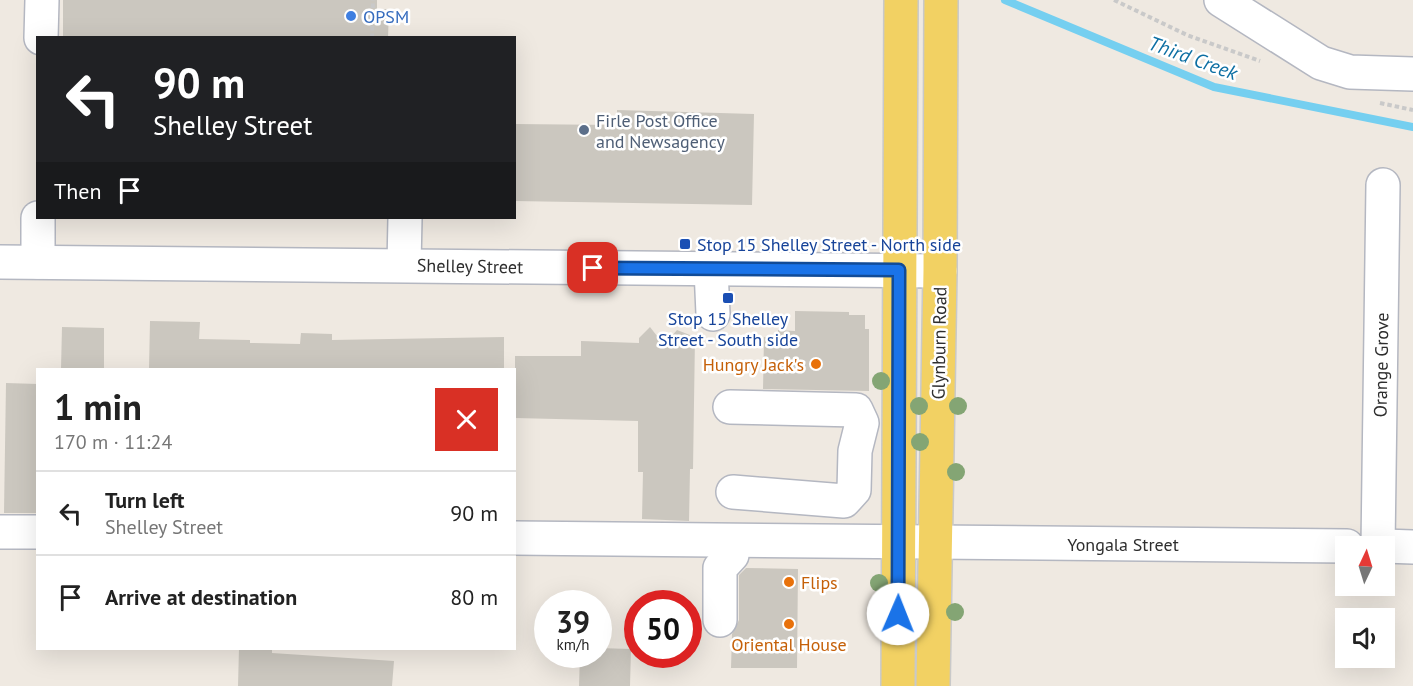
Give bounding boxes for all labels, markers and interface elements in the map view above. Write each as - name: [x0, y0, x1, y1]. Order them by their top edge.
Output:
- place label: OPSM: [363, 5, 409, 28]
- marker: OPSM: [344, 9, 358, 23]
- water label: Third Creek: [1145, 30, 1242, 86]
- text: 90 m: [153, 55, 245, 110]
- icon: left: [54, 60, 132, 138]
- text: Shelley Street: [153, 108, 313, 142]
- place label: Firle Post Office and Newsagency: [596, 109, 726, 153]
- marker: Firle Post Office and Newsagency: [577, 123, 591, 137]
- icon: arrive: [113, 174, 146, 207]
- text: Then: [54, 177, 101, 205]
- place label: Stop 15 Shelley Street - North side: [697, 233, 961, 256]
- marker: Stop 15 Shelley Street - North side: [678, 237, 692, 251]
- pin: [567, 242, 618, 293]
- icon: arrive: [576, 251, 609, 284]
- street label: Shelley Street: [417, 254, 523, 278]
- street label: Glynburn Road: [927, 286, 951, 400]
- marker: Stop 15 Shelley Street - South side: [721, 291, 735, 305]
- place label: Stop 15 Shelley Street - South side: [658, 307, 798, 351]
- street label: Orange Grove: [1369, 312, 1393, 418]
- place label: Hungry Jack's: [703, 353, 804, 376]
- marker: Hungry Jack's: [809, 357, 823, 371]
- text: 1 min: [54, 383, 142, 430]
- button: close: [435, 388, 498, 451]
- text: 170 m · 11:24: [54, 429, 172, 455]
- text: Turn left: [105, 486, 185, 514]
- icon: left: [54, 497, 87, 530]
- text: 90 m: [450, 499, 498, 527]
- text: Shelley Street: [105, 514, 223, 540]
- street label: Yongala Street: [1067, 533, 1179, 556]
- north arrow: [1335, 536, 1395, 596]
- map controls: [1335, 536, 1395, 668]
- place label: Flips: [801, 571, 838, 594]
- marker: Flips: [782, 575, 796, 589]
- icon: arrive: [54, 581, 87, 614]
- position arrow: [866, 582, 930, 646]
- text: Arrive at destination: [105, 583, 297, 611]
- text: 80 m: [450, 583, 498, 611]
- speed limit sign: 50: [624, 590, 702, 668]
- text: 39: [556, 602, 590, 641]
- button: sound: [1335, 608, 1395, 668]
- marker: Oriental House: [782, 617, 796, 631]
- place label: Oriental House: [731, 633, 847, 656]
- text: km/h: [557, 635, 589, 654]

